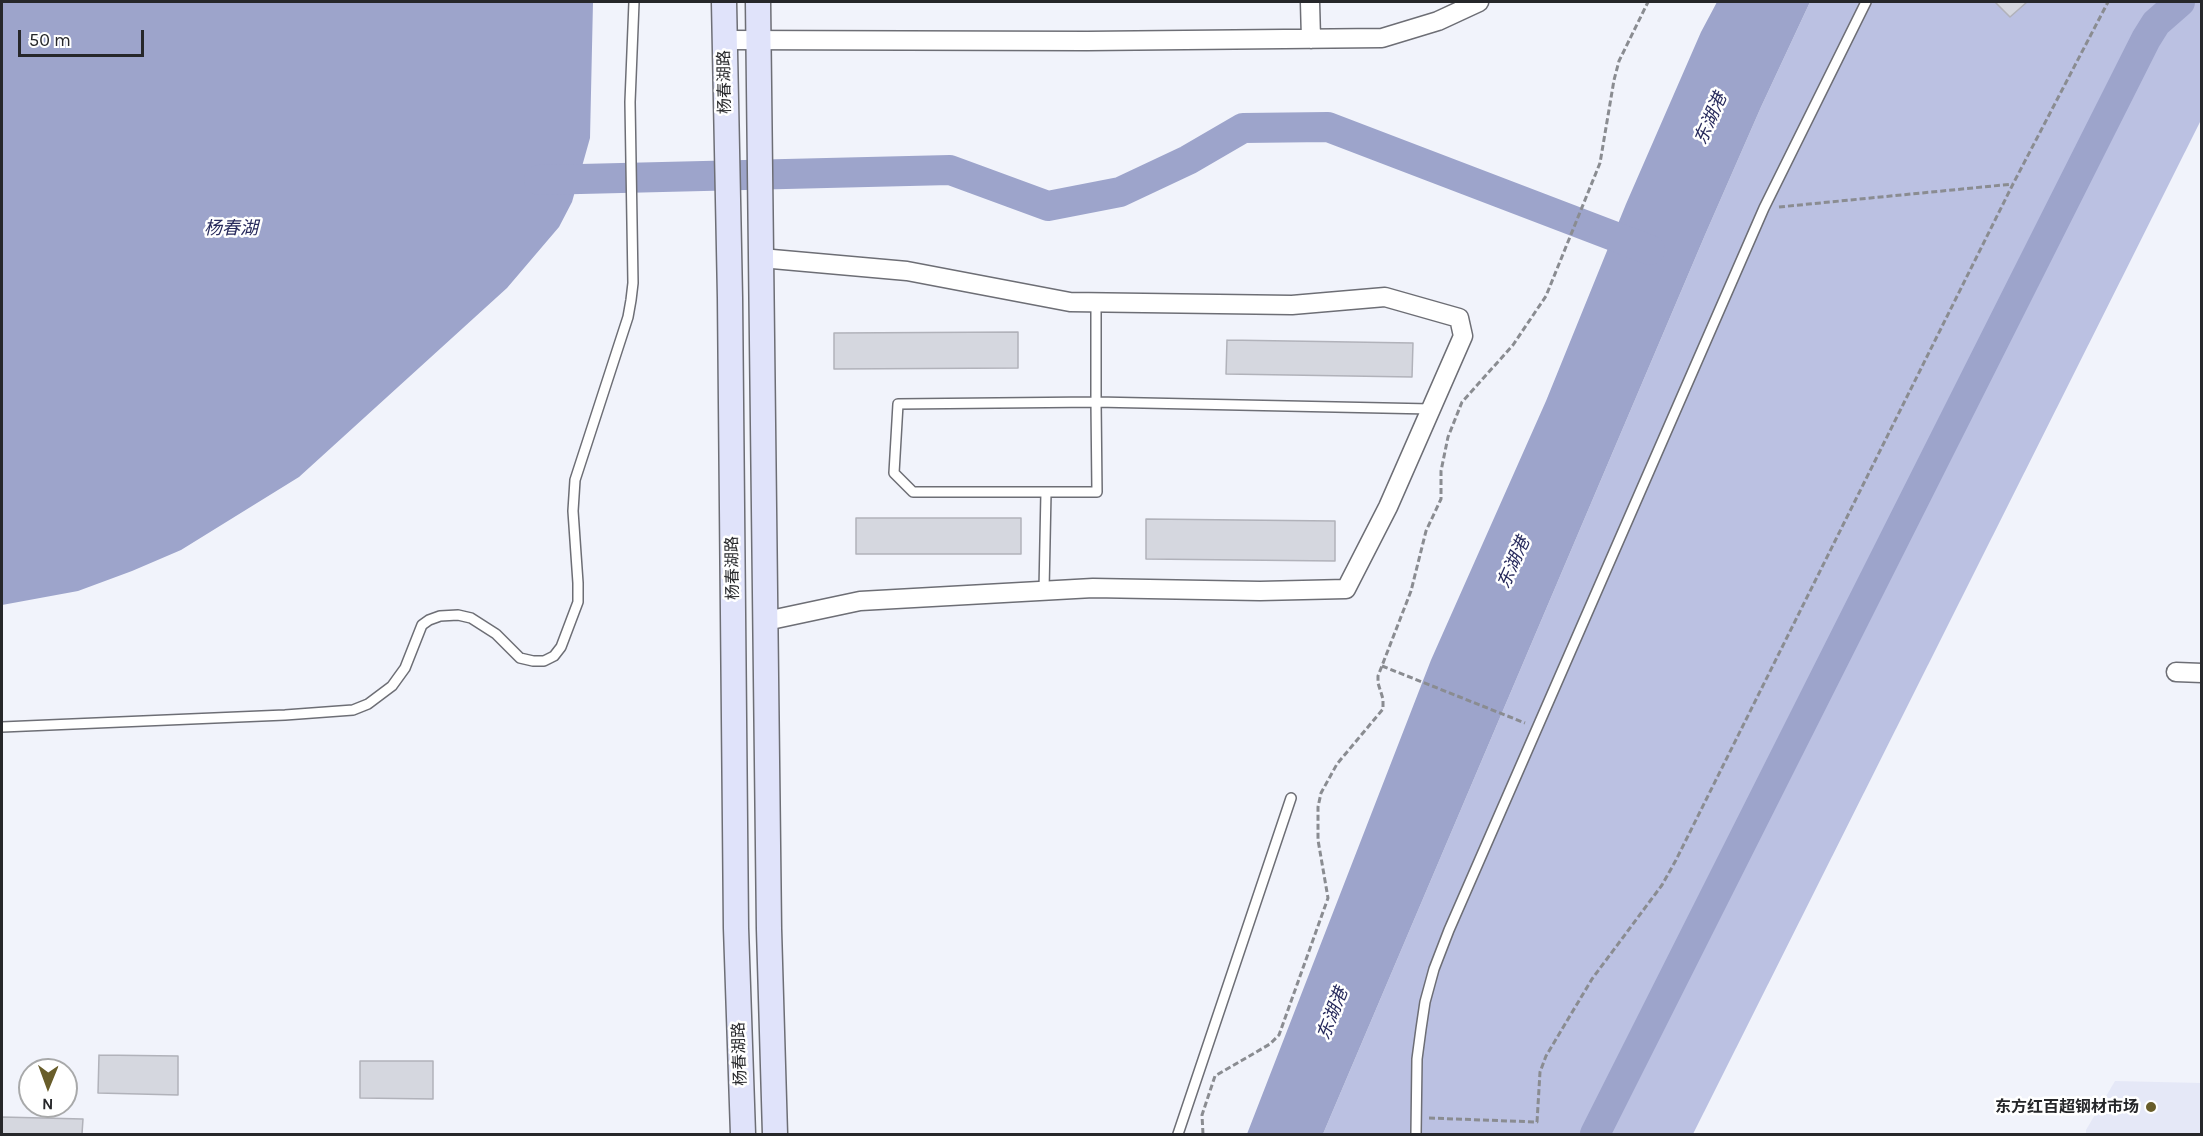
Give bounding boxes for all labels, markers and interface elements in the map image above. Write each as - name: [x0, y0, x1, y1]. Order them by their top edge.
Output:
- scale bar: [21, 18, 147, 56]
- text: 50 m: [29, 29, 71, 51]
- street label: 杨春湖路: [715, 50, 735, 114]
- water label: 东湖港: [1690, 90, 1732, 148]
- water label: 杨春湖: [204, 218, 258, 240]
- water label: 东湖港: [1493, 534, 1535, 592]
- street label: 杨春湖路: [723, 536, 743, 600]
- water label: 东湖港: [1313, 985, 1353, 1043]
- street label: 杨春湖路: [729, 1022, 751, 1086]
- north arrow: [18, 1058, 78, 1118]
- text: N: [42, 1095, 54, 1114]
- place label: 东方红百超钢材市场: [1995, 1097, 2139, 1117]
- marker: 东方红百超钢材市场: [2144, 1100, 2158, 1114]

